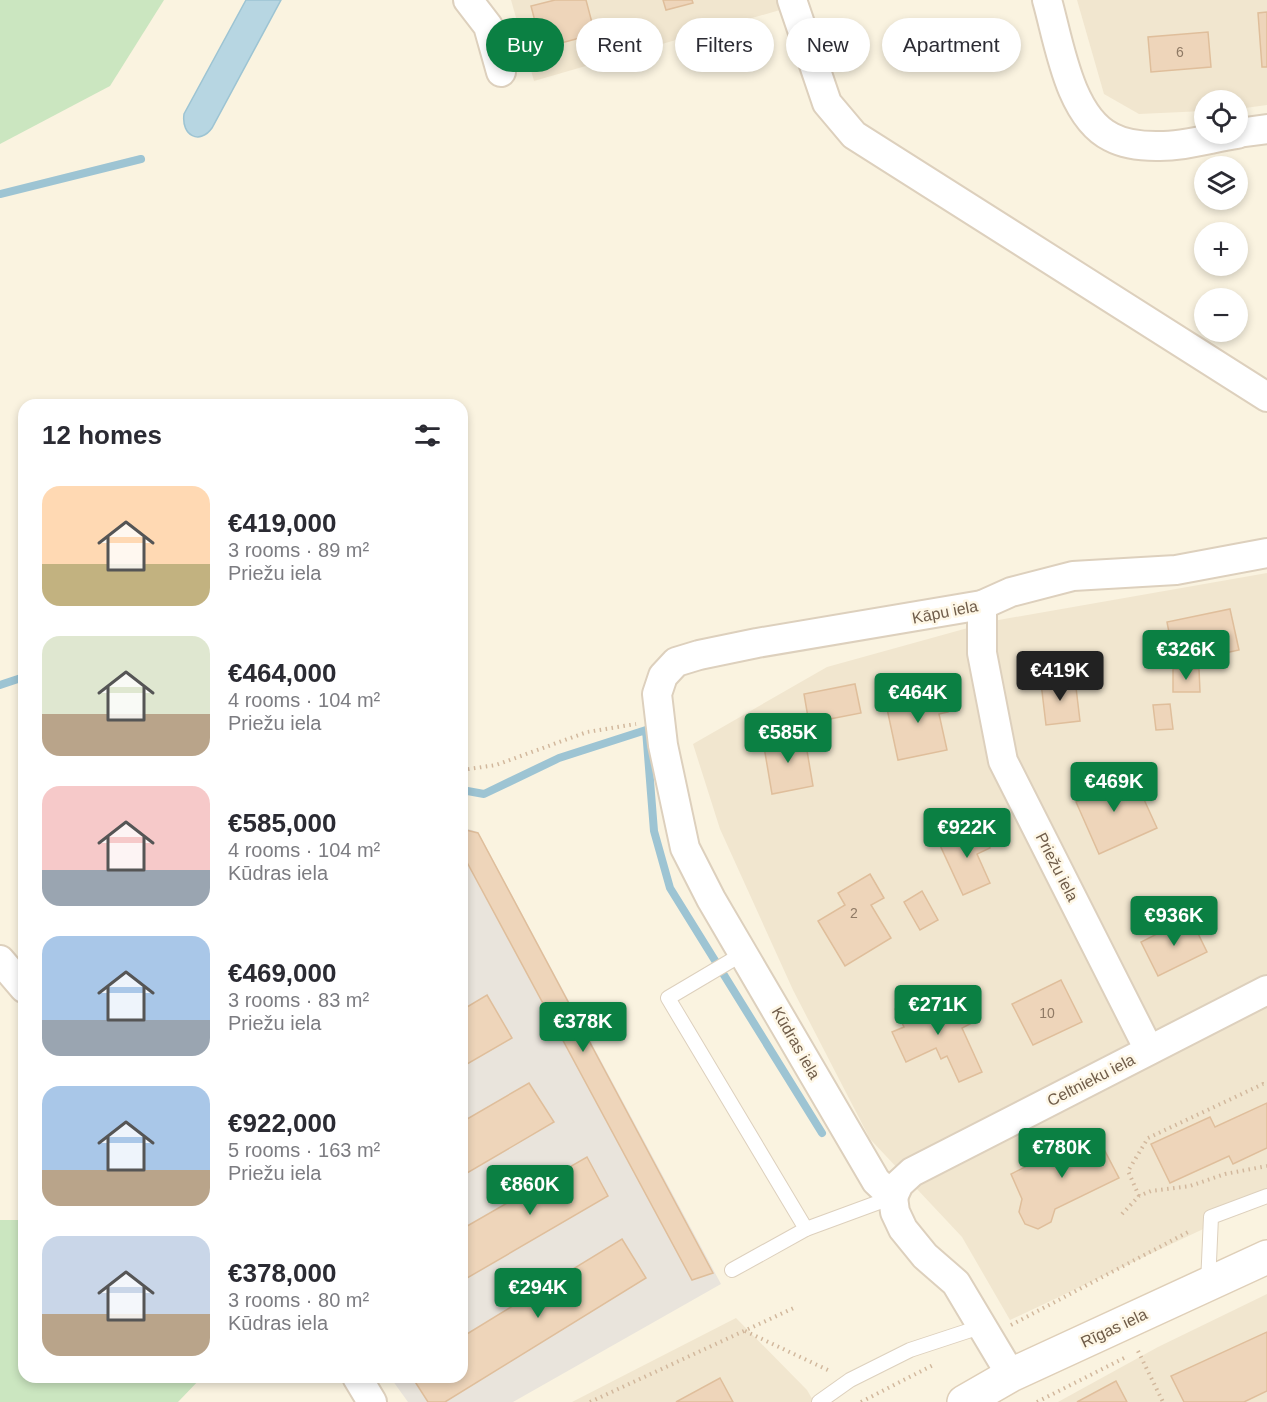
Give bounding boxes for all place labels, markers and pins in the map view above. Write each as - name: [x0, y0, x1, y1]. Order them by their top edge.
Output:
- pin: €326K: [1144, 630, 1228, 681]
- pin: €419K: [1018, 651, 1102, 702]
- pin: €464K: [876, 673, 960, 724]
- pin: €585K: [746, 713, 830, 764]
- pin: €469K: [1072, 762, 1156, 813]
- pin: €922K: [925, 808, 1009, 859]
- pin: €936K: [1132, 896, 1216, 947]
- pin: €271K: [896, 985, 980, 1036]
- pin: €378K: [541, 1002, 625, 1053]
- pin: €780K: [1020, 1128, 1104, 1179]
- pin: €860K: [488, 1165, 572, 1216]
- pin: €294K: [496, 1268, 580, 1319]

